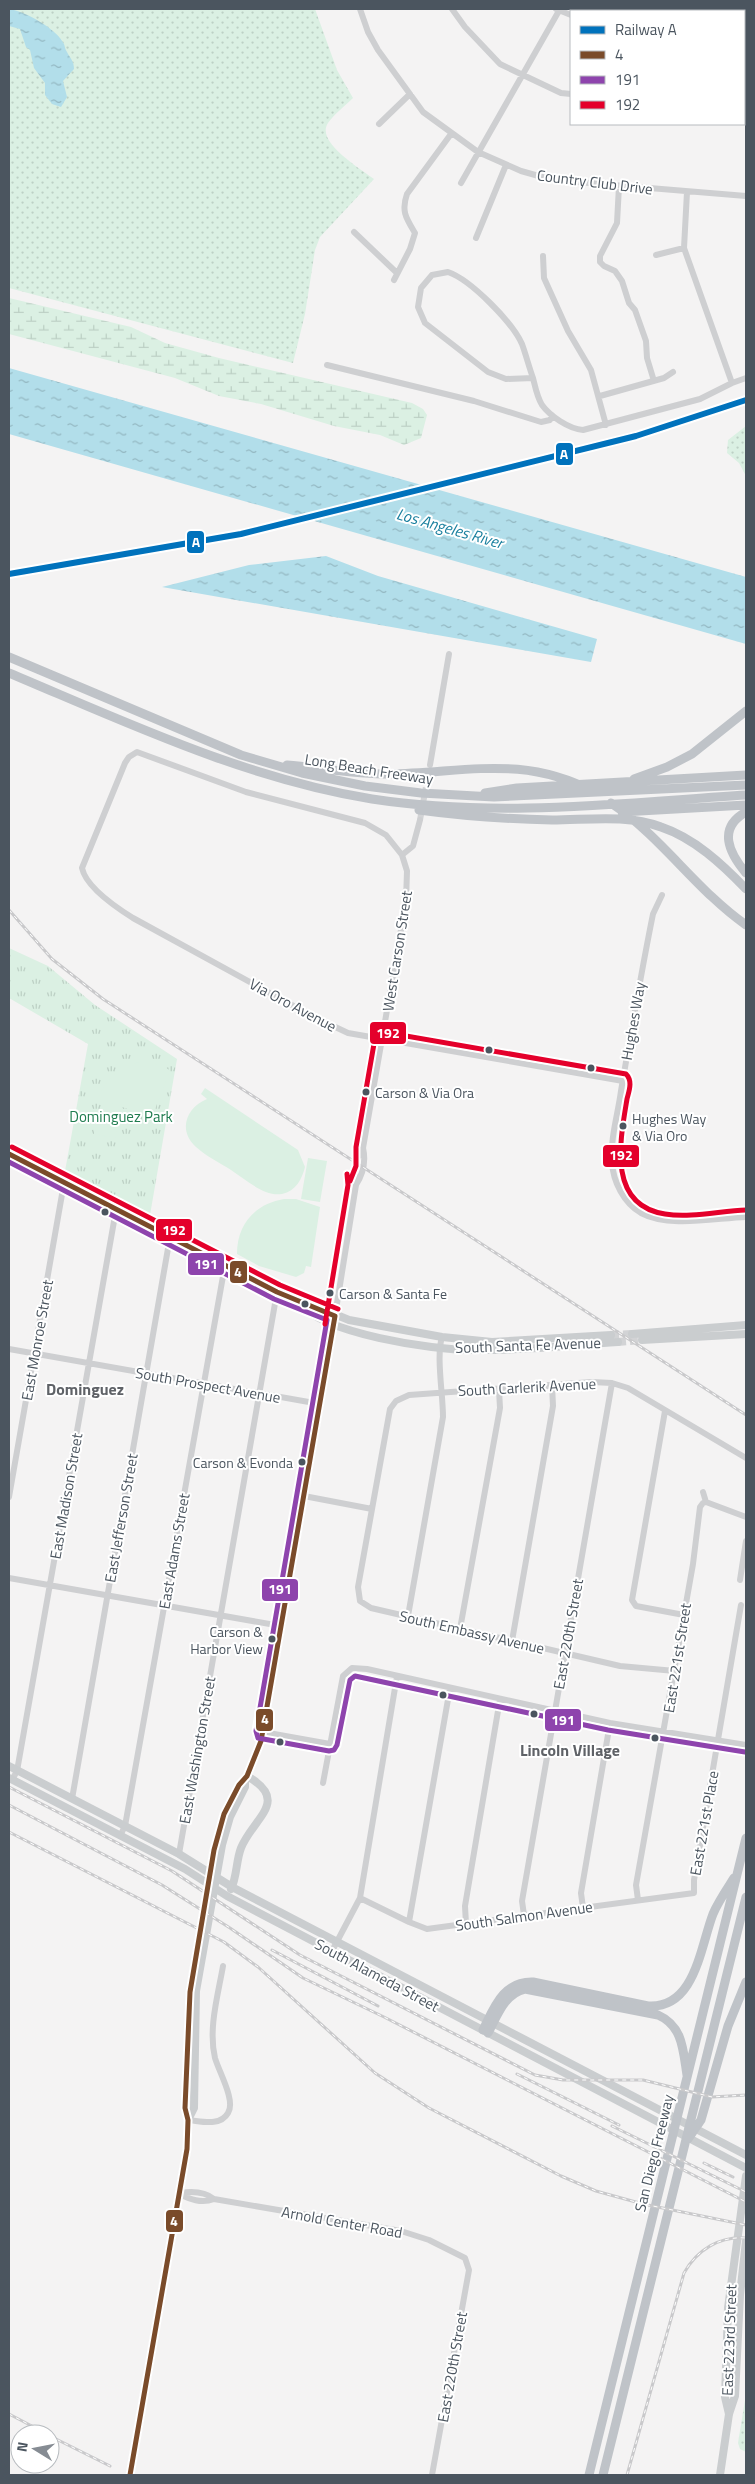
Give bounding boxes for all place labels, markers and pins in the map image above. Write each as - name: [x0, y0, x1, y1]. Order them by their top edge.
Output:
- unlabelled marker: [484, 1045, 494, 1055]
- unlabelled marker: [586, 1063, 596, 1073]
- place label: Carson & Via Ora: [375, 1082, 474, 1103]
- marker: Carson & Via Ora: [361, 1087, 371, 1097]
- place label: Hughes Way & Via Oro: [632, 1108, 706, 1146]
- marker: Hughes Way & Via Oro: [618, 1121, 628, 1131]
- unlabelled marker: [100, 1207, 110, 1217]
- place label: Carson & Santa Fe: [339, 1283, 447, 1304]
- marker: Carson & Santa Fe: [325, 1288, 335, 1298]
- unlabelled marker: [300, 1299, 310, 1309]
- place label: Carson & Evonda: [193, 1452, 293, 1473]
- marker: Carson & Evonda: [297, 1457, 307, 1467]
- place label: Carson & Harbor View: [190, 1621, 263, 1659]
- marker: Carson & Harbor View: [267, 1634, 277, 1644]
- unlabelled marker: [438, 1690, 448, 1700]
- unlabelled marker: [529, 1709, 539, 1719]
- unlabelled marker: [650, 1733, 660, 1743]
- unlabelled marker: [275, 1737, 285, 1747]

